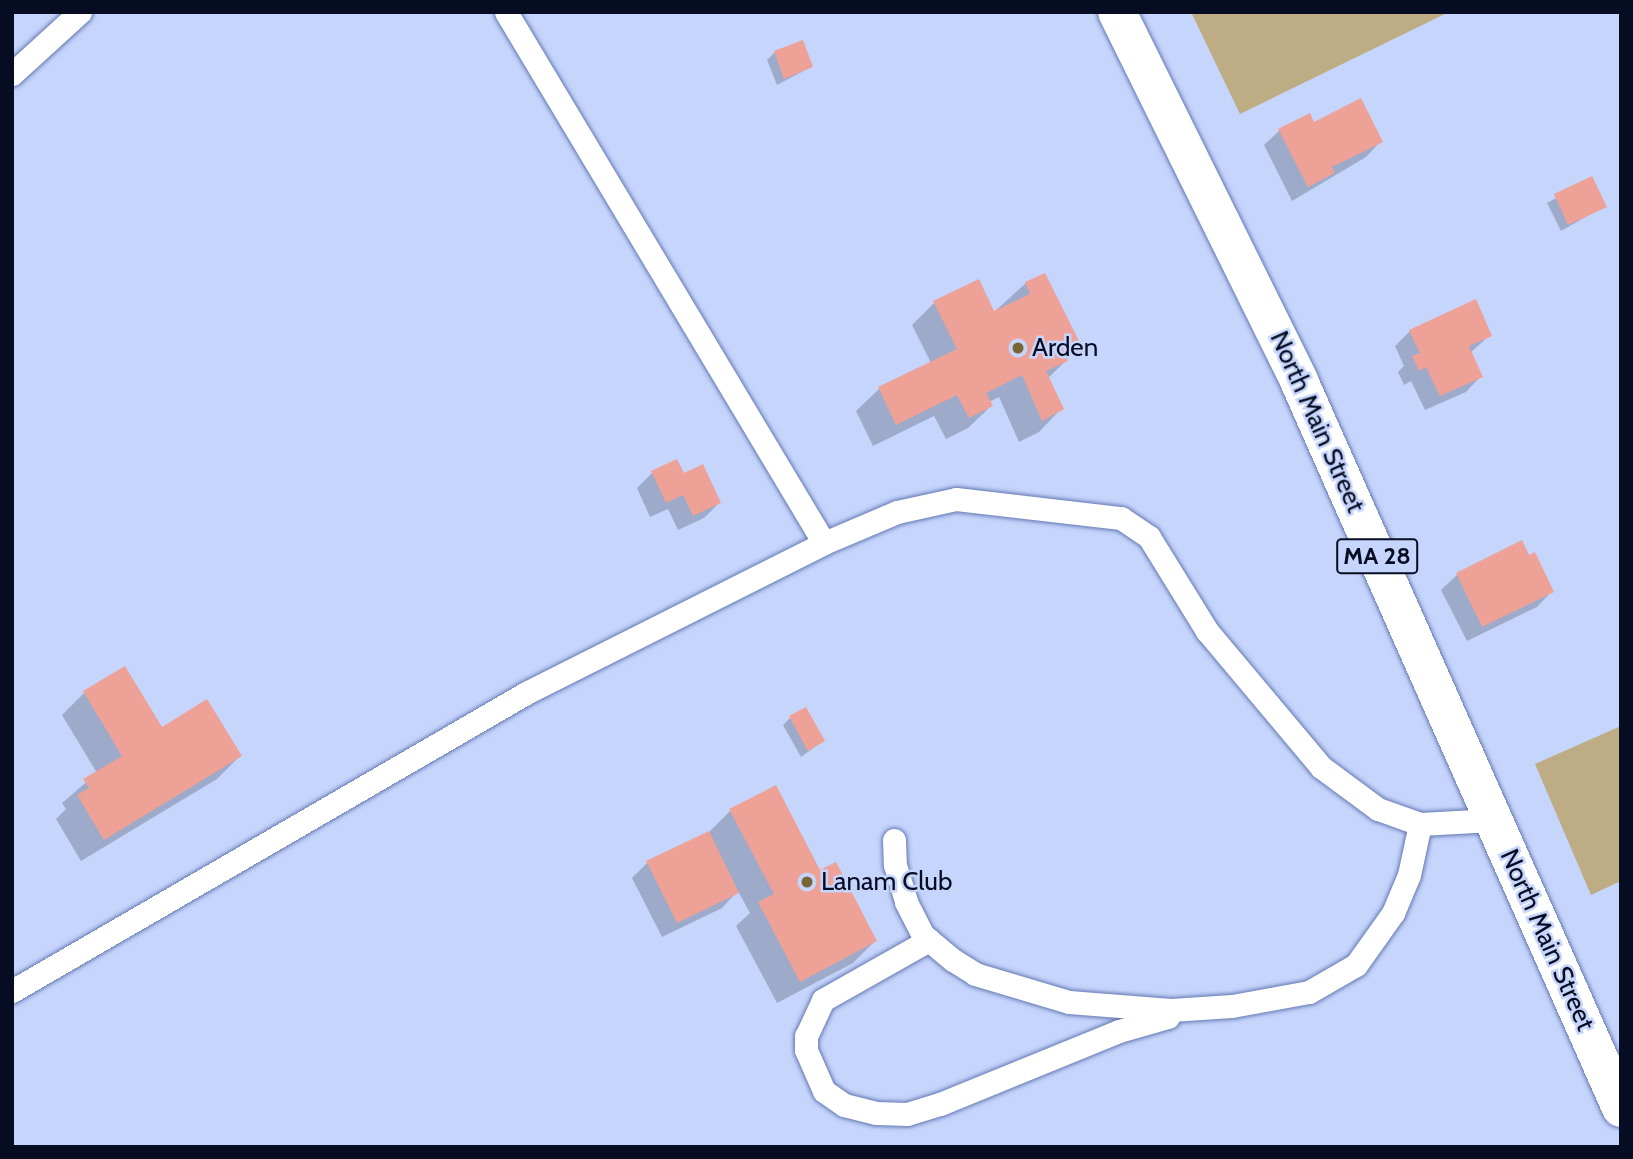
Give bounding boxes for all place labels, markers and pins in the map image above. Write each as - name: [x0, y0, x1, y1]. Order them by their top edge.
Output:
- place label: Arden: [1032, 332, 1098, 364]
- marker: Arden: [1010, 340, 1026, 356]
- place label: Lanam Club: [821, 866, 952, 898]
- marker: Lanam Club: [799, 874, 815, 890]

